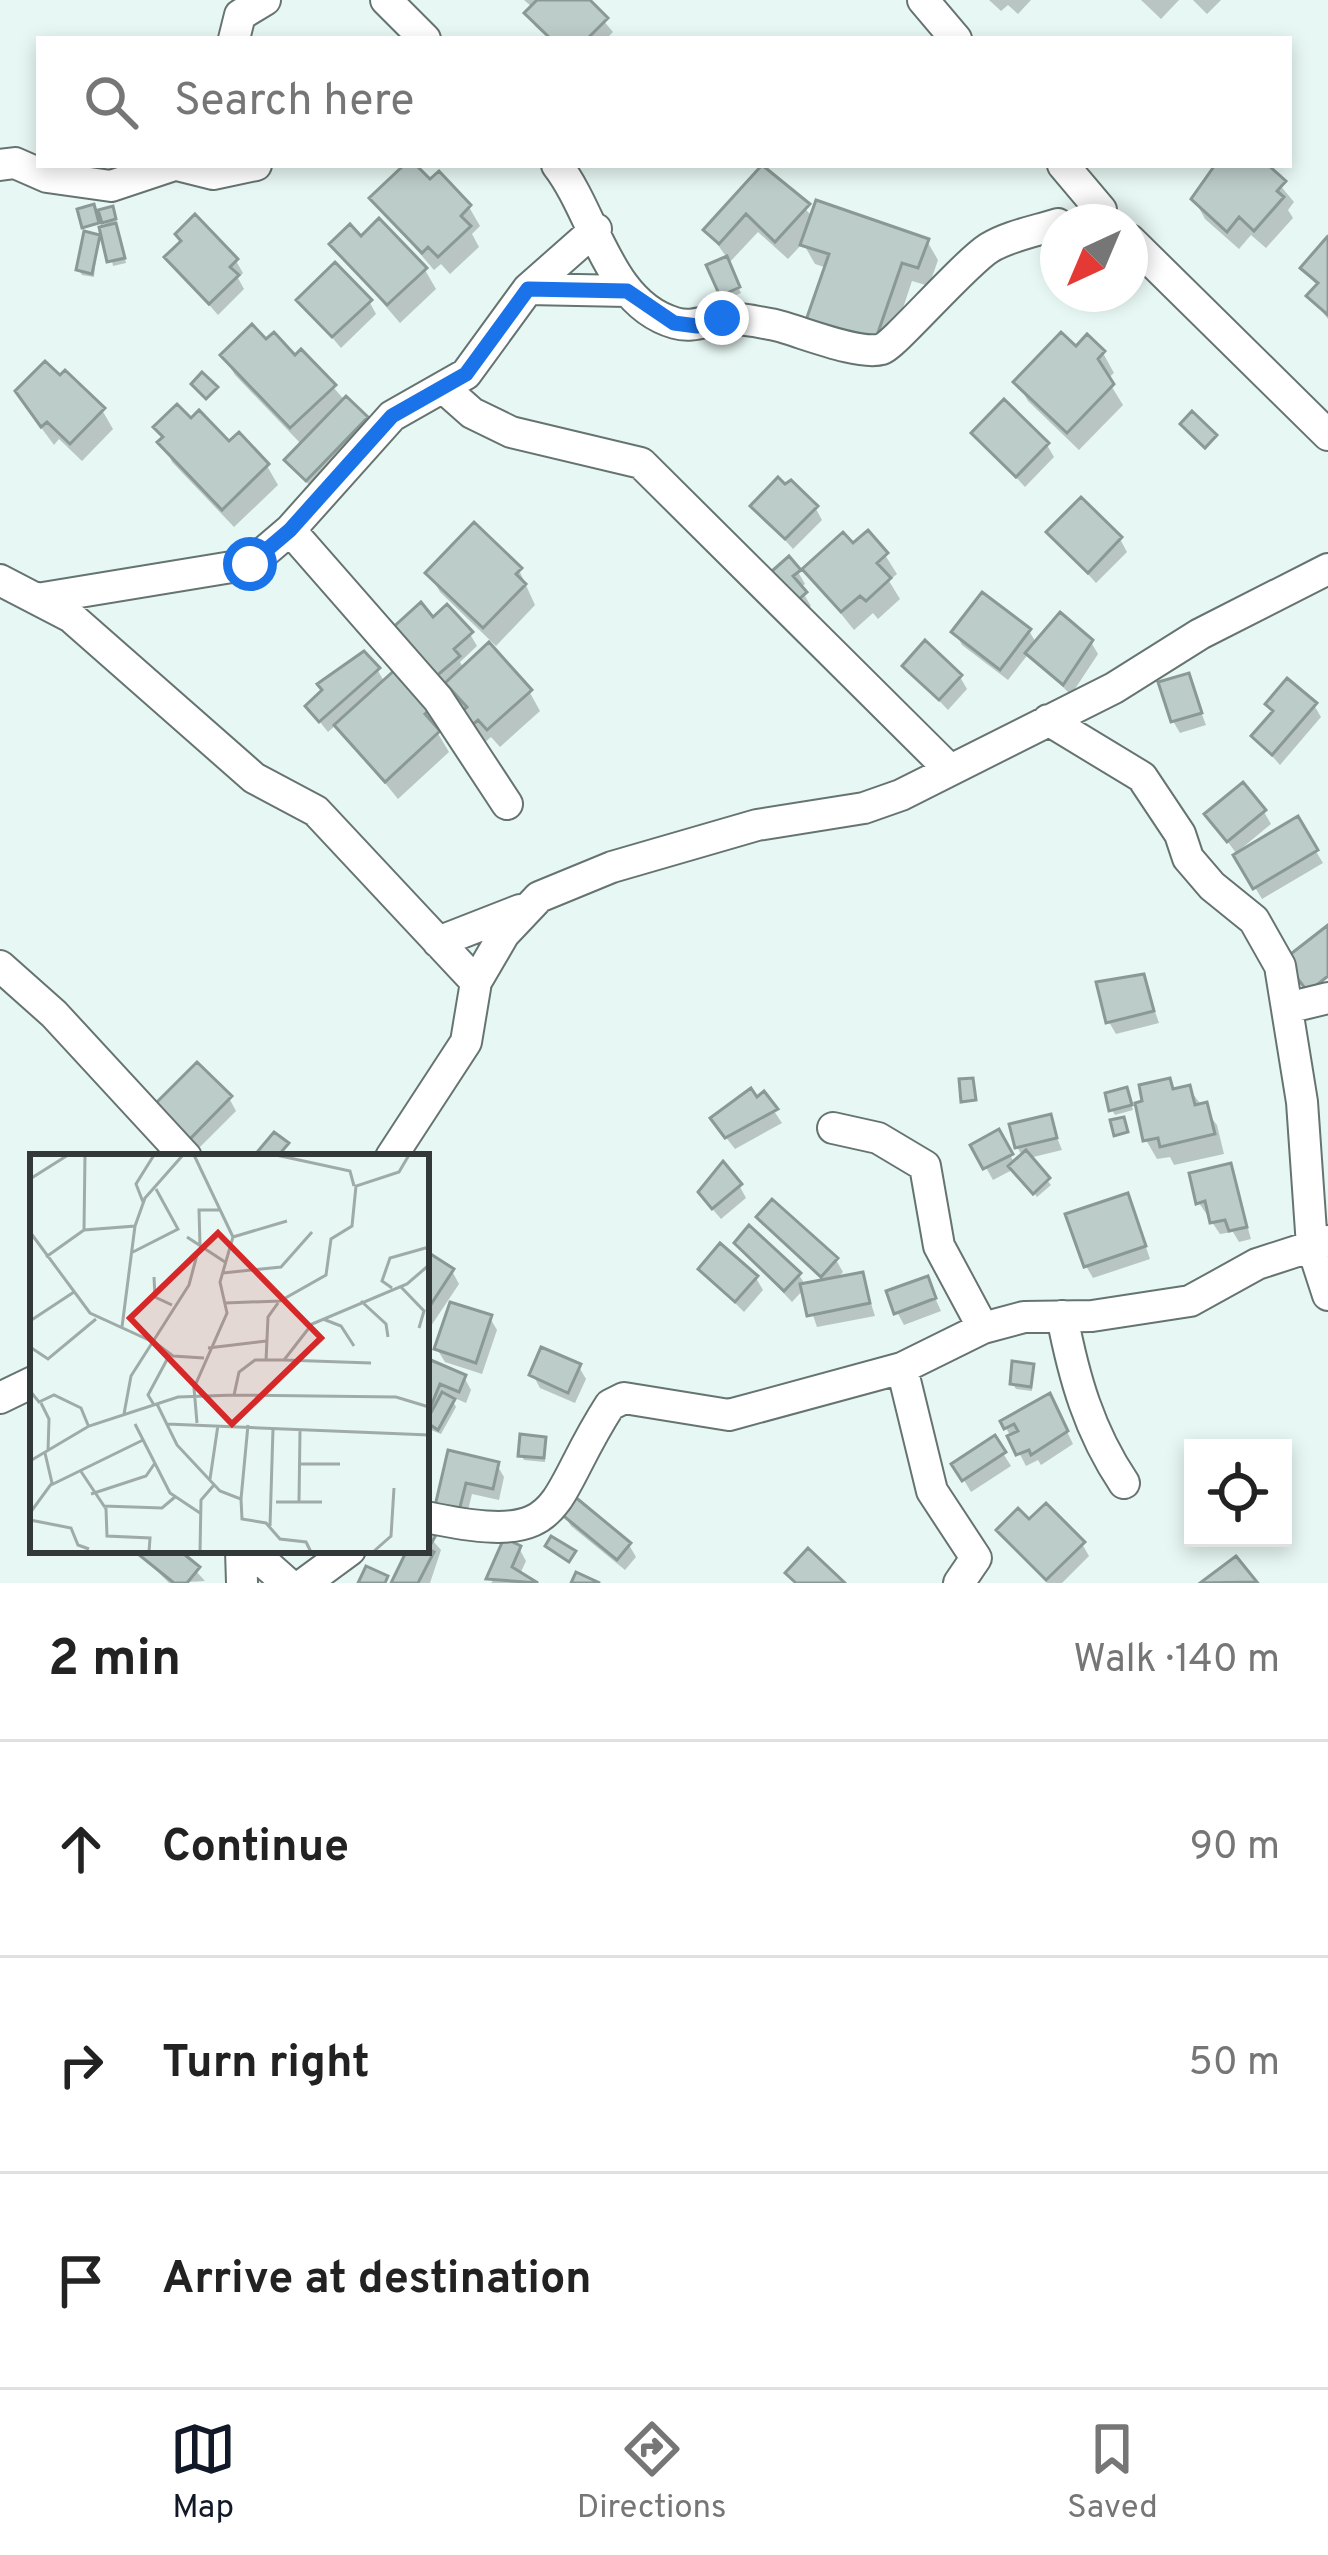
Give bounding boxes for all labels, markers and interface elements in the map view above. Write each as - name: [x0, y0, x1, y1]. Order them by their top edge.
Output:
- search box: [36, 36, 1292, 168]
- icon: search: [78, 69, 144, 135]
- text: Search here: [174, 74, 414, 131]
- north arrow: [1040, 204, 1148, 312]
- route end: [695, 291, 749, 345]
- route start: [223, 537, 277, 591]
- inset map: [30, 1154, 429, 1553]
- map controls: [1184, 1439, 1292, 1547]
- button: locate: [1184, 1439, 1292, 1547]
- text: 2 min: [48, 1629, 181, 1694]
- text: Walk · 140 m: [1073, 1637, 1280, 1686]
- icon: ahead: [48, 1816, 114, 1882]
- text: Continue: [162, 1820, 349, 1877]
- text: 90 m: [1190, 1824, 1280, 1873]
- icon: right: [48, 2032, 114, 2098]
- text: Turn right: [162, 2036, 370, 2093]
- text: 50 m: [1189, 2040, 1280, 2089]
- icon: arrive: [48, 2248, 114, 2314]
- text: Arrive at destination: [162, 2252, 592, 2309]
- tab: Map: [170, 2416, 236, 2530]
- tab: Directions: [577, 2416, 727, 2530]
- tab: Saved: [1067, 2416, 1158, 2530]

